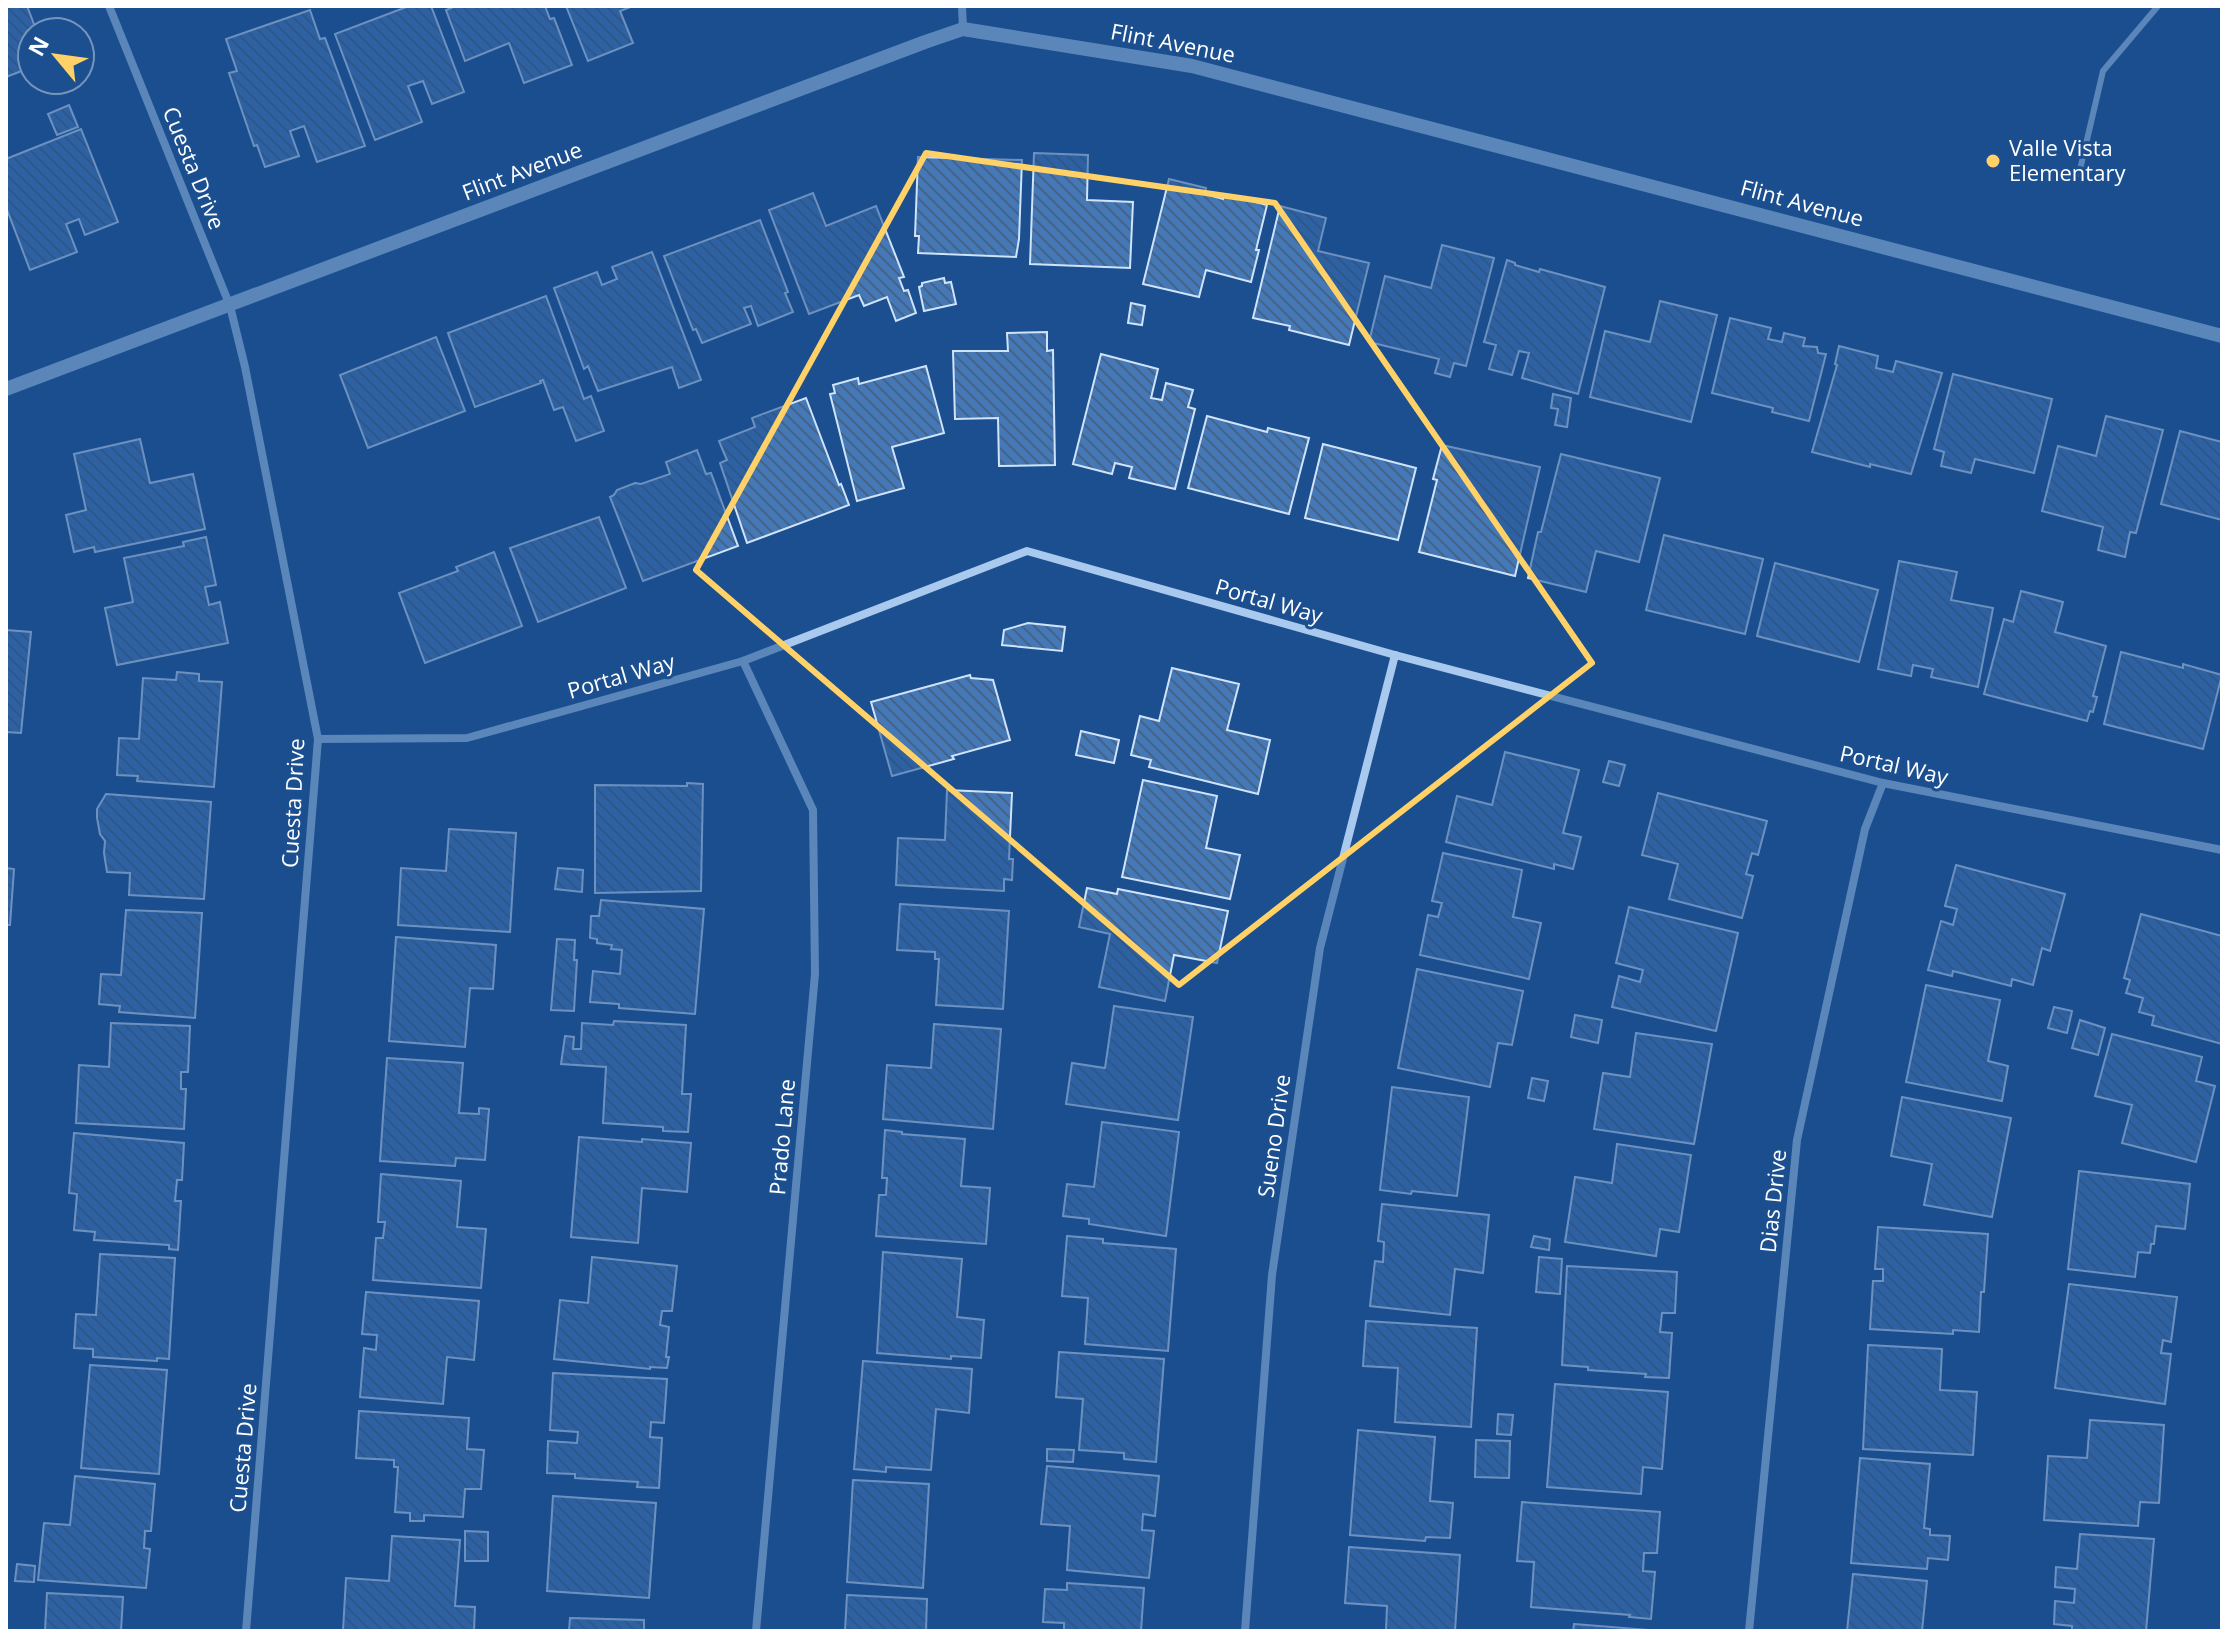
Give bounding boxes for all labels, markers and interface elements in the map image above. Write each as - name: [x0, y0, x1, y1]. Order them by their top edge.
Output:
- street label: Flint Avenue: [1108, 15, 1238, 69]
- north arrow: [16, 16, 96, 96]
- text: N: [20, 31, 55, 61]
- street label: Cuesta Drive: [157, 102, 233, 233]
- place label: Valle Vista Elementary: [2009, 132, 2126, 187]
- street label: Flint Avenue: [457, 133, 586, 207]
- marker: Valle Vista Elementary: [1984, 152, 2002, 170]
- street label: Flint Avenue: [1737, 171, 1867, 233]
- street label: Portal Way: [1212, 570, 1327, 630]
- street label: Portal Way: [564, 645, 679, 705]
- street label: Cuesta Drive: [274, 737, 310, 869]
- street label: Portal Way: [1837, 737, 1952, 791]
- street label: Sueno Drive: [1250, 1072, 1297, 1199]
- street label: Prado Lane: [761, 1078, 801, 1196]
- street label: Dias Drive: [1752, 1148, 1792, 1254]
- street label: Cuesta Drive: [221, 1382, 263, 1514]

